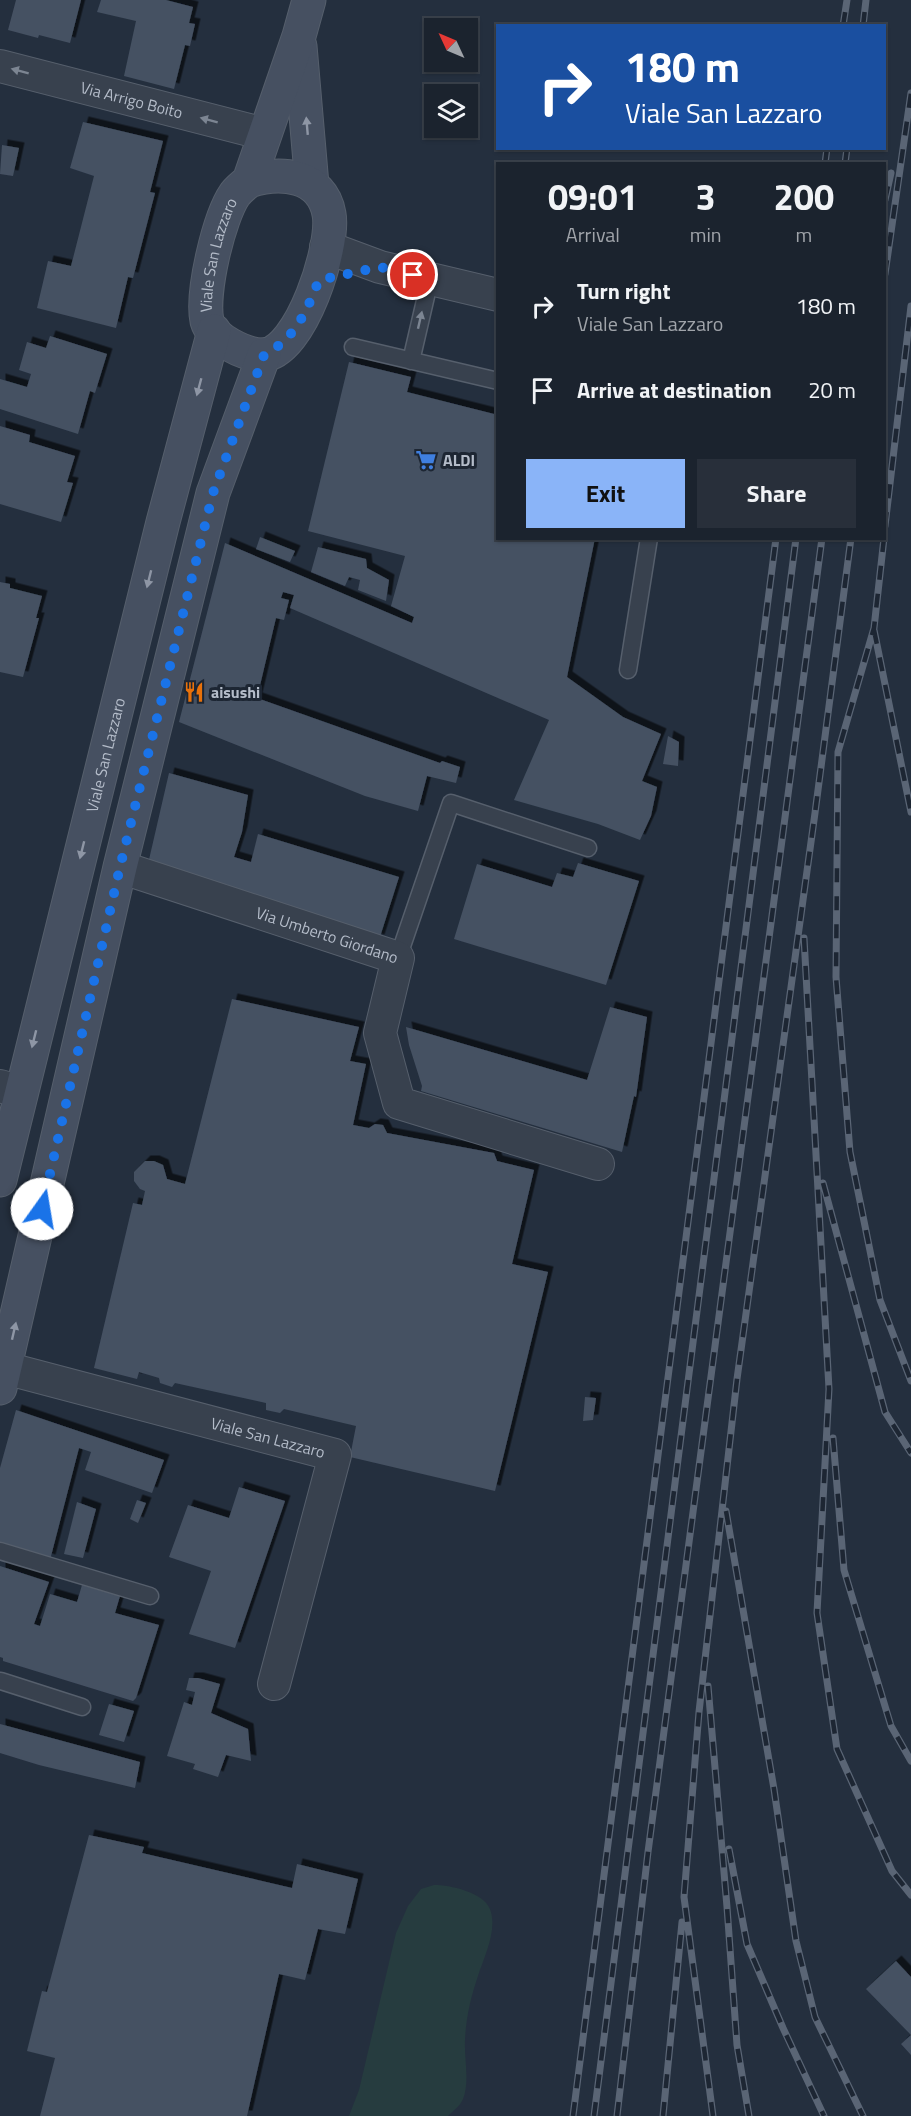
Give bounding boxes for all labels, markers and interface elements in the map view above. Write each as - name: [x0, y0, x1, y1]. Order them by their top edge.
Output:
- north arrow: [424, 18, 478, 72]
- map controls: [424, 18, 478, 138]
- text: 180 m: [625, 34, 740, 98]
- icon: right: [526, 48, 604, 126]
- one-way arrow: [11, 65, 29, 75]
- street label: Via Arrigo Boito: [78, 75, 185, 124]
- button: layers: [424, 84, 478, 138]
- text: Viale San Lazzaro: [625, 92, 822, 133]
- one-way arrow: [199, 114, 218, 124]
- one-way arrow: [302, 117, 312, 136]
- text: 09:01: [548, 169, 638, 224]
- text: 3: [696, 169, 716, 224]
- text: 200: [774, 169, 834, 224]
- street label: Viale San Lazzaro: [194, 193, 243, 312]
- text: Arrival: [566, 219, 620, 250]
- text: min: [690, 219, 722, 250]
- text: m: [795, 219, 812, 250]
- pin: [387, 249, 438, 300]
- icon: arrive: [396, 258, 429, 291]
- text: Turn right: [577, 274, 671, 308]
- text: 180 m: [796, 289, 856, 323]
- icon: right: [526, 290, 559, 323]
- text: Viale San Lazzaro: [577, 308, 723, 339]
- one-way arrow: [416, 310, 426, 329]
- text: Arrive at destination: [577, 373, 772, 407]
- text: 20 m: [808, 373, 856, 407]
- icon: arrive: [526, 374, 559, 407]
- one-way arrow: [194, 379, 203, 397]
- supermarket icon: ALDI: [414, 448, 438, 472]
- place label: ALDI: [443, 448, 475, 472]
- button: Exit: [526, 459, 685, 528]
- button: Share: [697, 459, 856, 528]
- one-way arrow: [144, 570, 154, 588]
- restaurant icon: aisushi: [182, 680, 206, 704]
- place label: aisushi: [211, 680, 260, 704]
- street label: Viale San Lazzaro: [80, 695, 131, 815]
- one-way arrow: [76, 840, 86, 859]
- street label: Via Umberto Giordano: [253, 900, 401, 969]
- one-way arrow: [29, 1030, 39, 1048]
- position arrow: [10, 1177, 74, 1241]
- one-way arrow: [9, 1322, 19, 1341]
- street label: Viale San Lazzaro: [208, 1411, 328, 1464]

